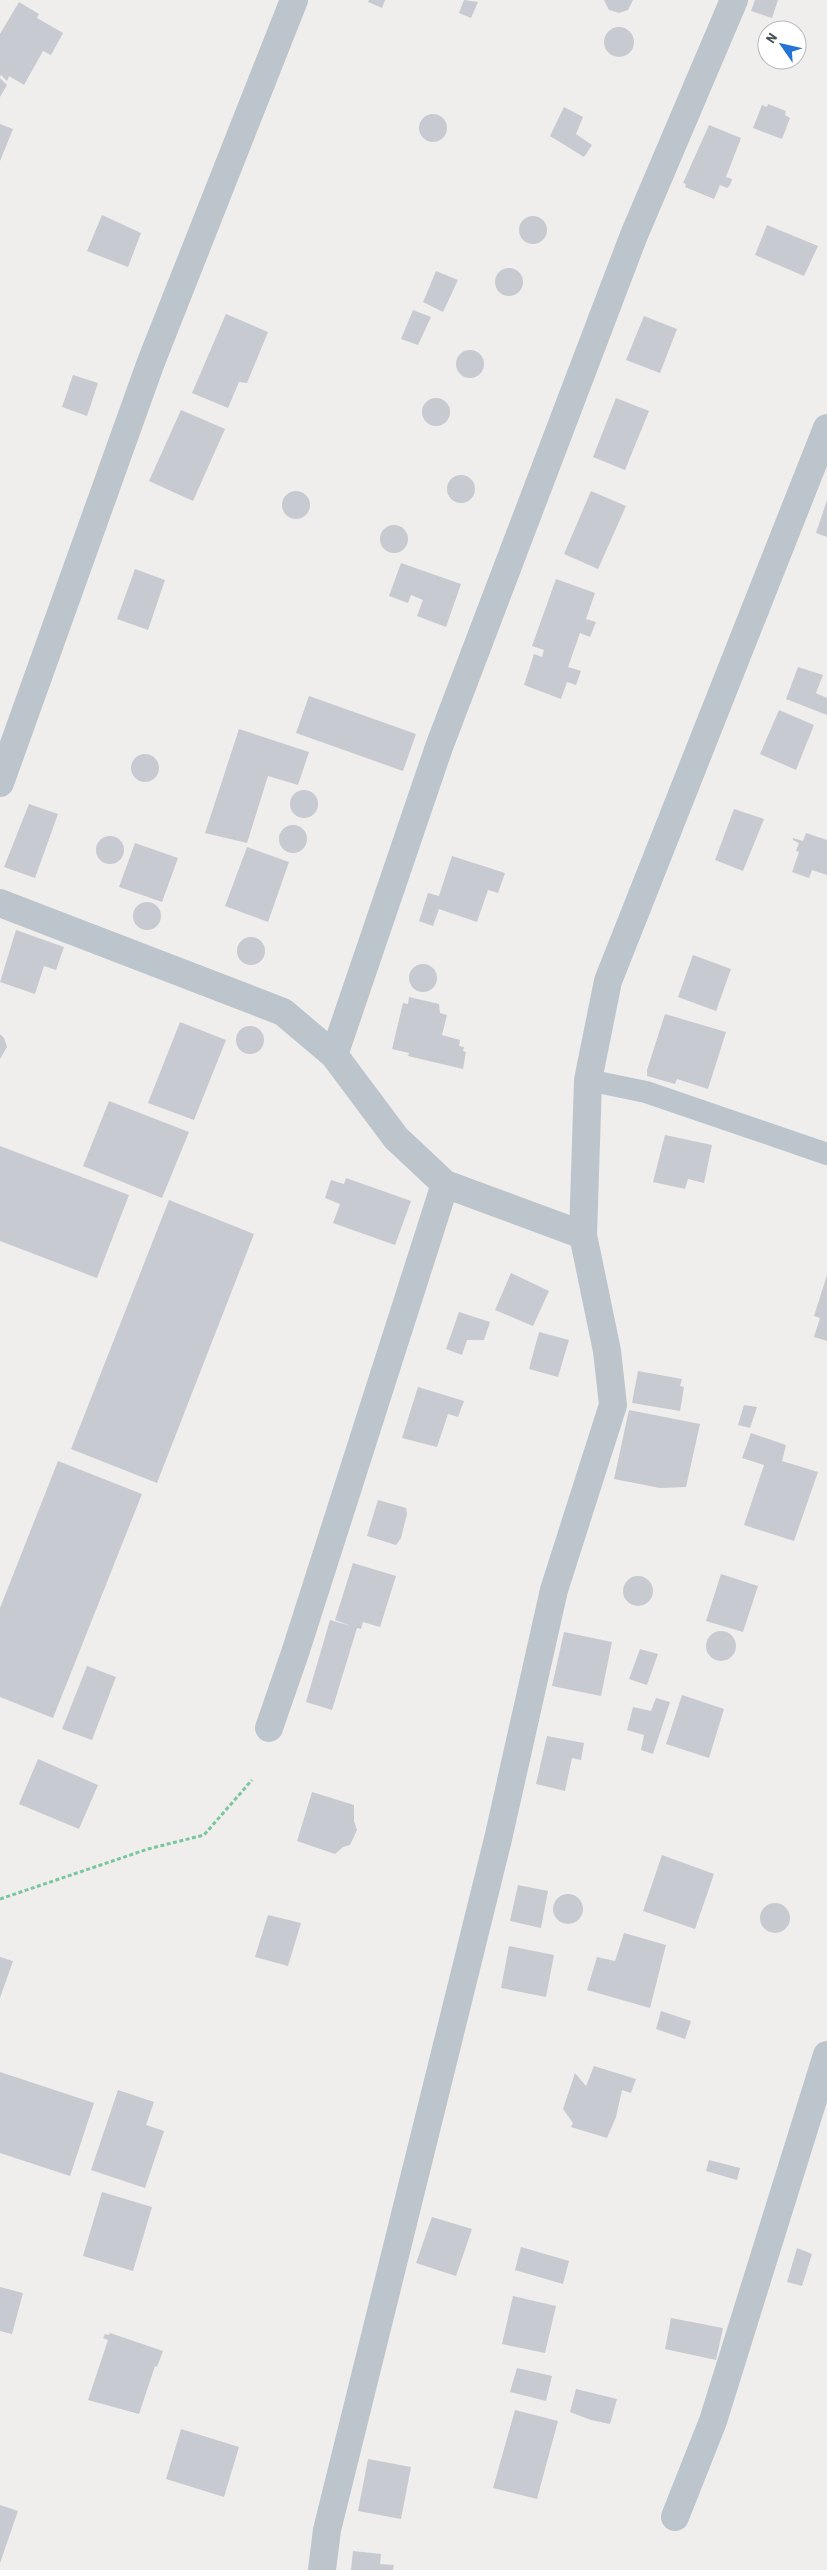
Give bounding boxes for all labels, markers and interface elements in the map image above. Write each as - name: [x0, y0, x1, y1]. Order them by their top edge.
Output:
- north arrow: [757, 20, 807, 70]
- text: N: [761, 29, 783, 48]

